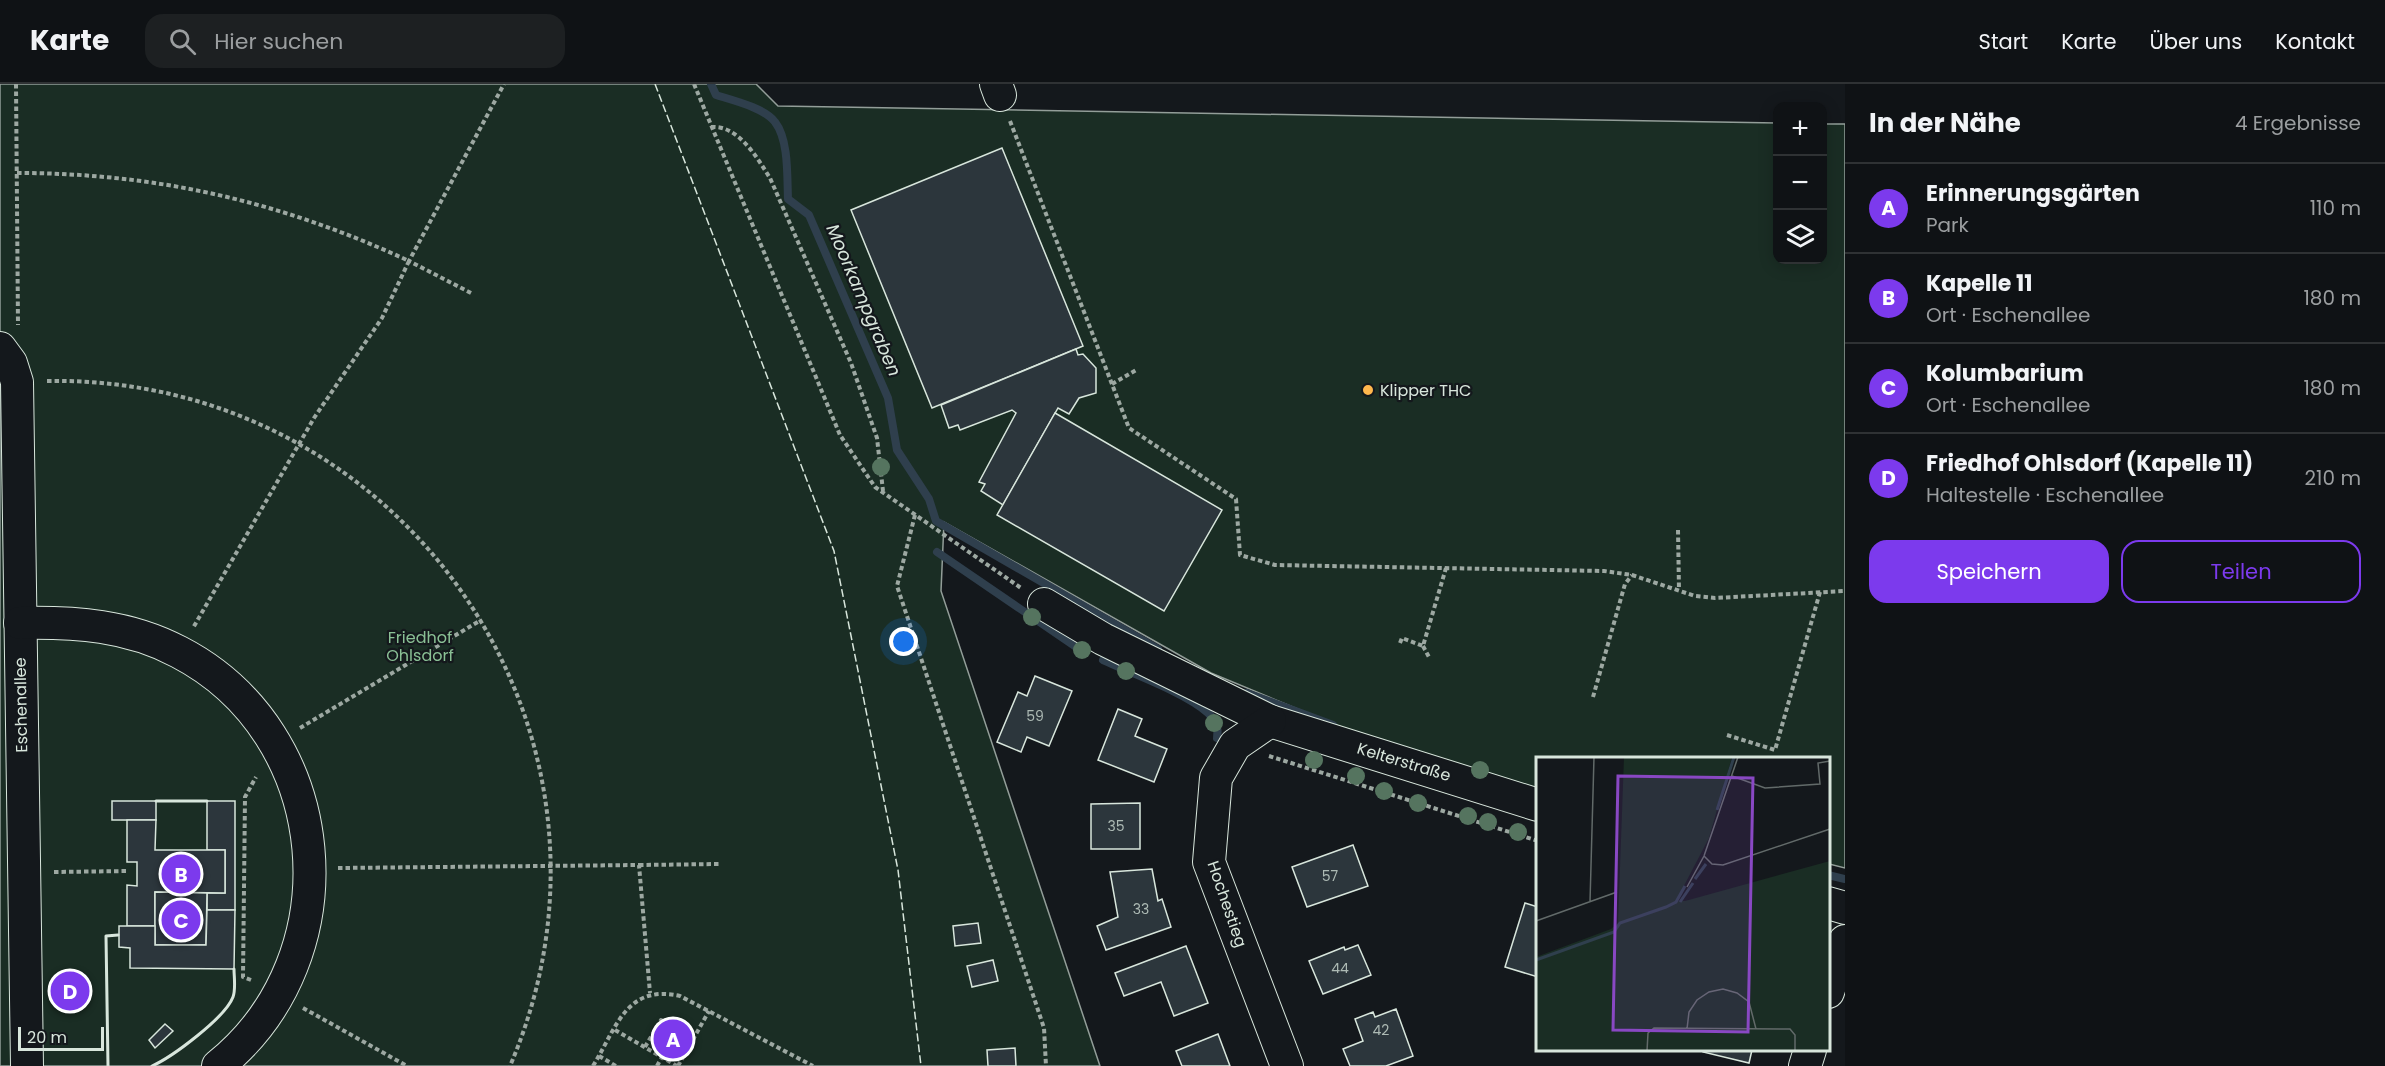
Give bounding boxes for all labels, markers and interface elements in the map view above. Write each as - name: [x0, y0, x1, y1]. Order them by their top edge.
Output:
- search box: [145, 14, 565, 68]
- text: Karte: [30, 21, 109, 60]
- icon: search: [166, 25, 199, 58]
- text: Hier suchen: [214, 26, 343, 57]
- text: Start: [1979, 27, 2028, 56]
- text: Karte: [2061, 27, 2117, 56]
- text: Über uns: [2150, 27, 2242, 56]
- text: Kontakt: [2275, 27, 2355, 56]
- map controls: [1773, 102, 1827, 264]
- button: +: [1773, 102, 1827, 156]
- text: In der Nähe: [1869, 105, 2021, 141]
- text: 4 Ergebnisse: [2235, 109, 2361, 137]
- button: −: [1773, 156, 1827, 210]
- text: Erinnerungsgärten: [1926, 178, 2140, 209]
- text: A: [1881, 194, 1896, 222]
- text: 110 m: [2310, 194, 2361, 222]
- button: layers: [1773, 210, 1827, 264]
- text: Park: [1926, 211, 1969, 239]
- water label: Moorkampgraben: [821, 220, 907, 380]
- text: Kapelle 11: [1926, 268, 2033, 299]
- text: B: [1882, 284, 1895, 312]
- text: 180 m: [2303, 284, 2361, 312]
- text: Ort · Eschenallee: [1926, 301, 2090, 329]
- text: Kolumbarium: [1926, 358, 2084, 389]
- text: C: [1881, 374, 1896, 402]
- text: 180 m: [2303, 374, 2361, 402]
- place label: Klipper THC: [1380, 379, 1471, 402]
- marker: Klipper THC: [1361, 383, 1375, 397]
- text: Ort · Eschenallee: [1926, 391, 2090, 419]
- text: Friedhof Ohlsdorf (Kapelle 11): [1926, 448, 2253, 479]
- text: D: [1881, 464, 1896, 492]
- text: 210 m: [2305, 464, 2361, 492]
- text: Haltestelle · Eschenallee: [1926, 481, 2164, 509]
- button: Speichern: [1869, 540, 2109, 603]
- button: Teilen: [2121, 540, 2361, 603]
- park label: Friedhof Ohlsdorf: [386, 626, 454, 667]
- your location: [889, 627, 918, 656]
- street label: Eschenallee: [9, 657, 33, 753]
- house number: 59: [1026, 706, 1044, 726]
- street label: Kelterstraße: [1354, 737, 1454, 787]
- inset map: [1536, 757, 1830, 1051]
- house number: 35: [1107, 816, 1125, 836]
- pin: B: [162, 852, 201, 896]
- street label: Hochestieg: [1201, 858, 1253, 950]
- house number: 57: [1322, 866, 1339, 886]
- pin: C: [162, 898, 201, 942]
- house number: 33: [1133, 899, 1149, 919]
- house number: 44: [1331, 958, 1349, 978]
- pin: D: [50, 968, 90, 1014]
- pin: A: [654, 1016, 692, 1062]
- house number: 42: [1373, 1020, 1389, 1040]
- scale bar: [18, 1024, 104, 1052]
- text: 20 m: [27, 1026, 67, 1049]

